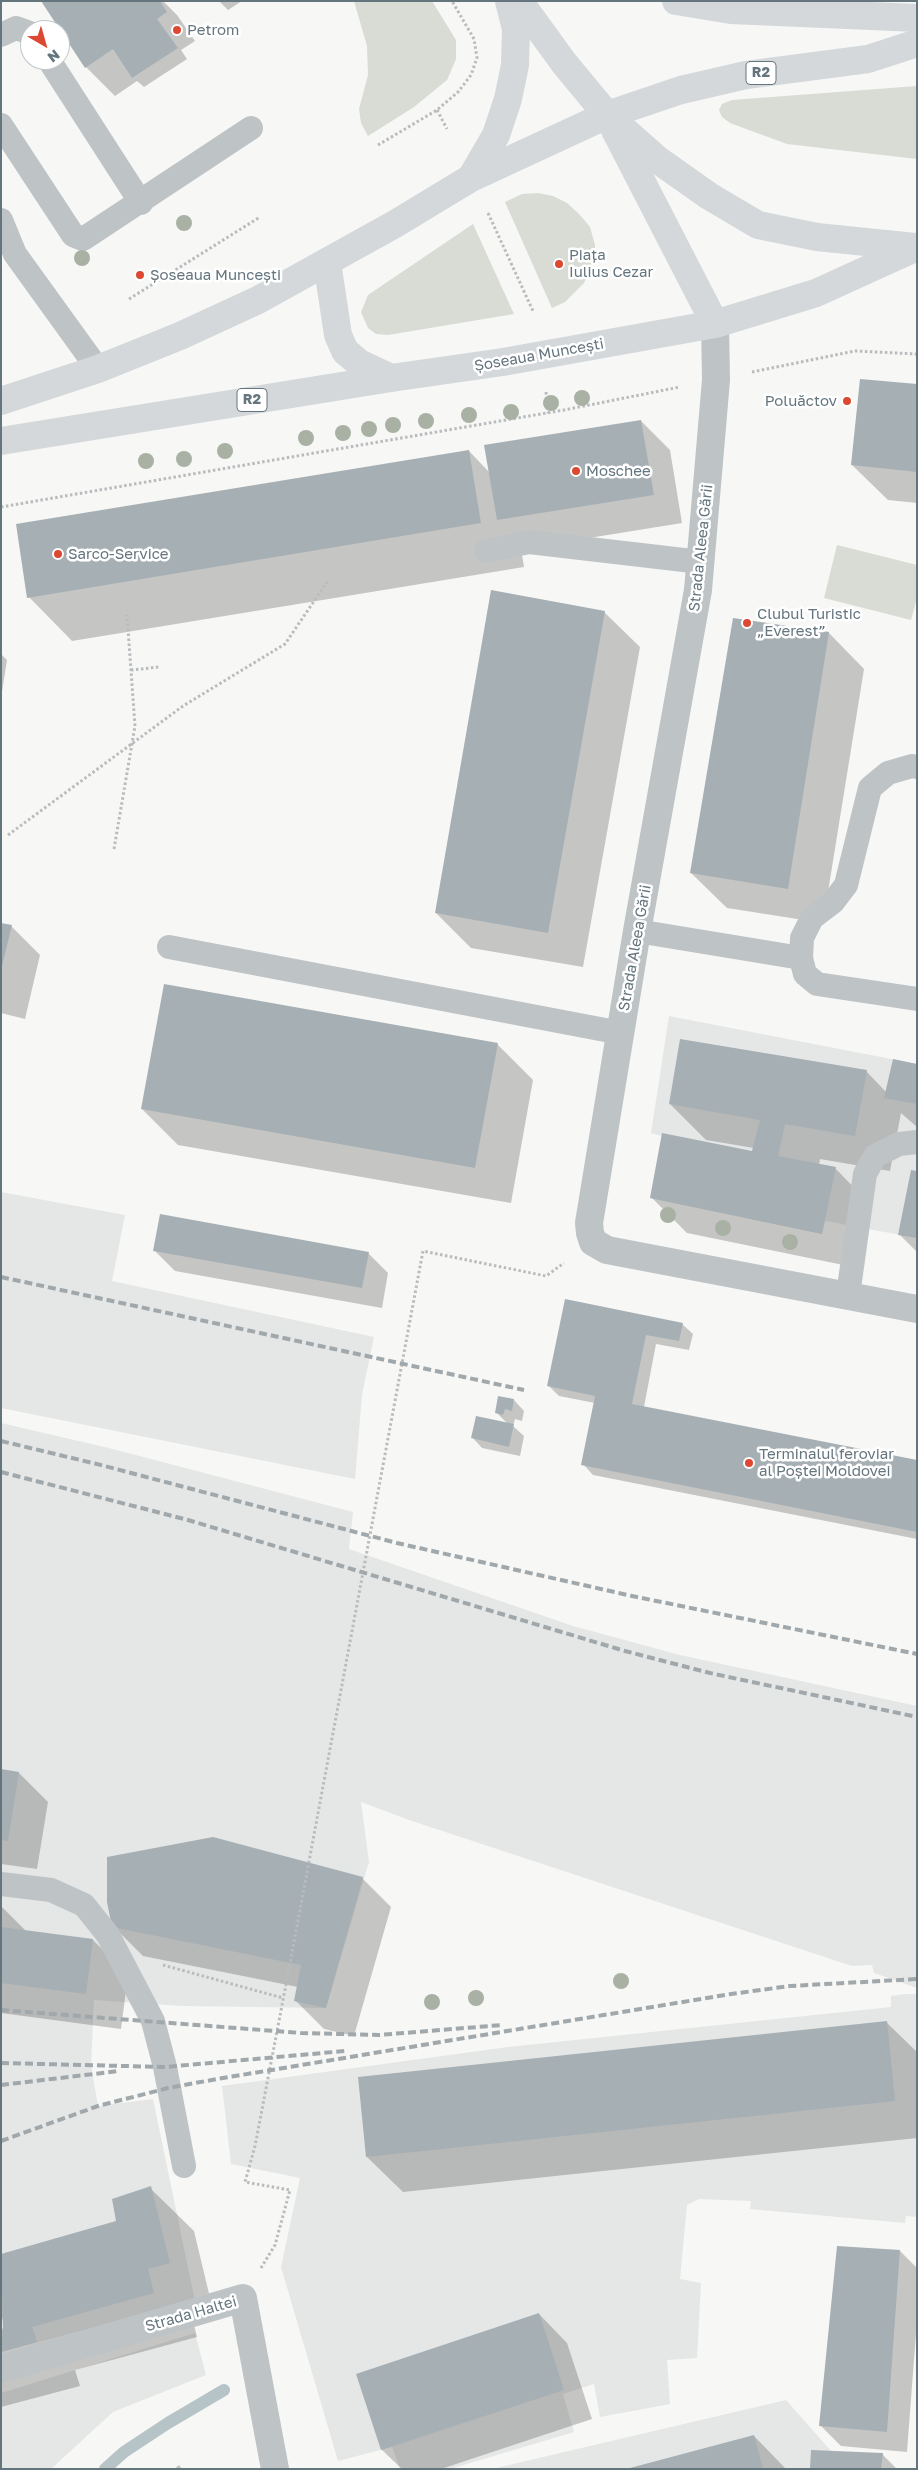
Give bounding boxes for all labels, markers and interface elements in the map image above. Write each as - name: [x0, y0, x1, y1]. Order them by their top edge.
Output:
- north arrow: [20, 20, 70, 70]
- place label: Petrom: [187, 21, 239, 39]
- marker: Petrom: [171, 24, 183, 36]
- text: N: [45, 46, 63, 66]
- road number: R2: [746, 62, 776, 84]
- place label: Piața Iulius Cezar: [569, 246, 653, 281]
- marker: Piața Iulius Cezar: [553, 258, 565, 270]
- place label: Șoseaua Muncești: [150, 266, 281, 284]
- marker: Șoseaua Muncești: [134, 269, 146, 281]
- street label: Șoseaua Muncești: [473, 335, 605, 375]
- road number: R2: [237, 388, 267, 412]
- place label: Poluăctov: [765, 392, 837, 410]
- marker: Poluăctov: [841, 395, 853, 407]
- place label: Moschee: [586, 462, 651, 480]
- marker: Moschee: [570, 465, 582, 477]
- street label: Strada Aleea Gării: [685, 483, 717, 613]
- place label: Sarco-Service: [68, 545, 169, 563]
- marker: Sarco-Service: [52, 548, 64, 560]
- place label: Clubul Turistic „Everest”: [757, 605, 861, 640]
- marker: Clubul Turistic „Everest”: [741, 617, 753, 629]
- street label: Strada Aleea Gării: [615, 883, 655, 1013]
- place label: Terminalul feroviar al Poștei Moldovei: [759, 1445, 894, 1480]
- marker: Terminalul feroviar al Poștei Moldovei: [743, 1457, 755, 1469]
- street label: Strada Haltei: [143, 2292, 239, 2336]

